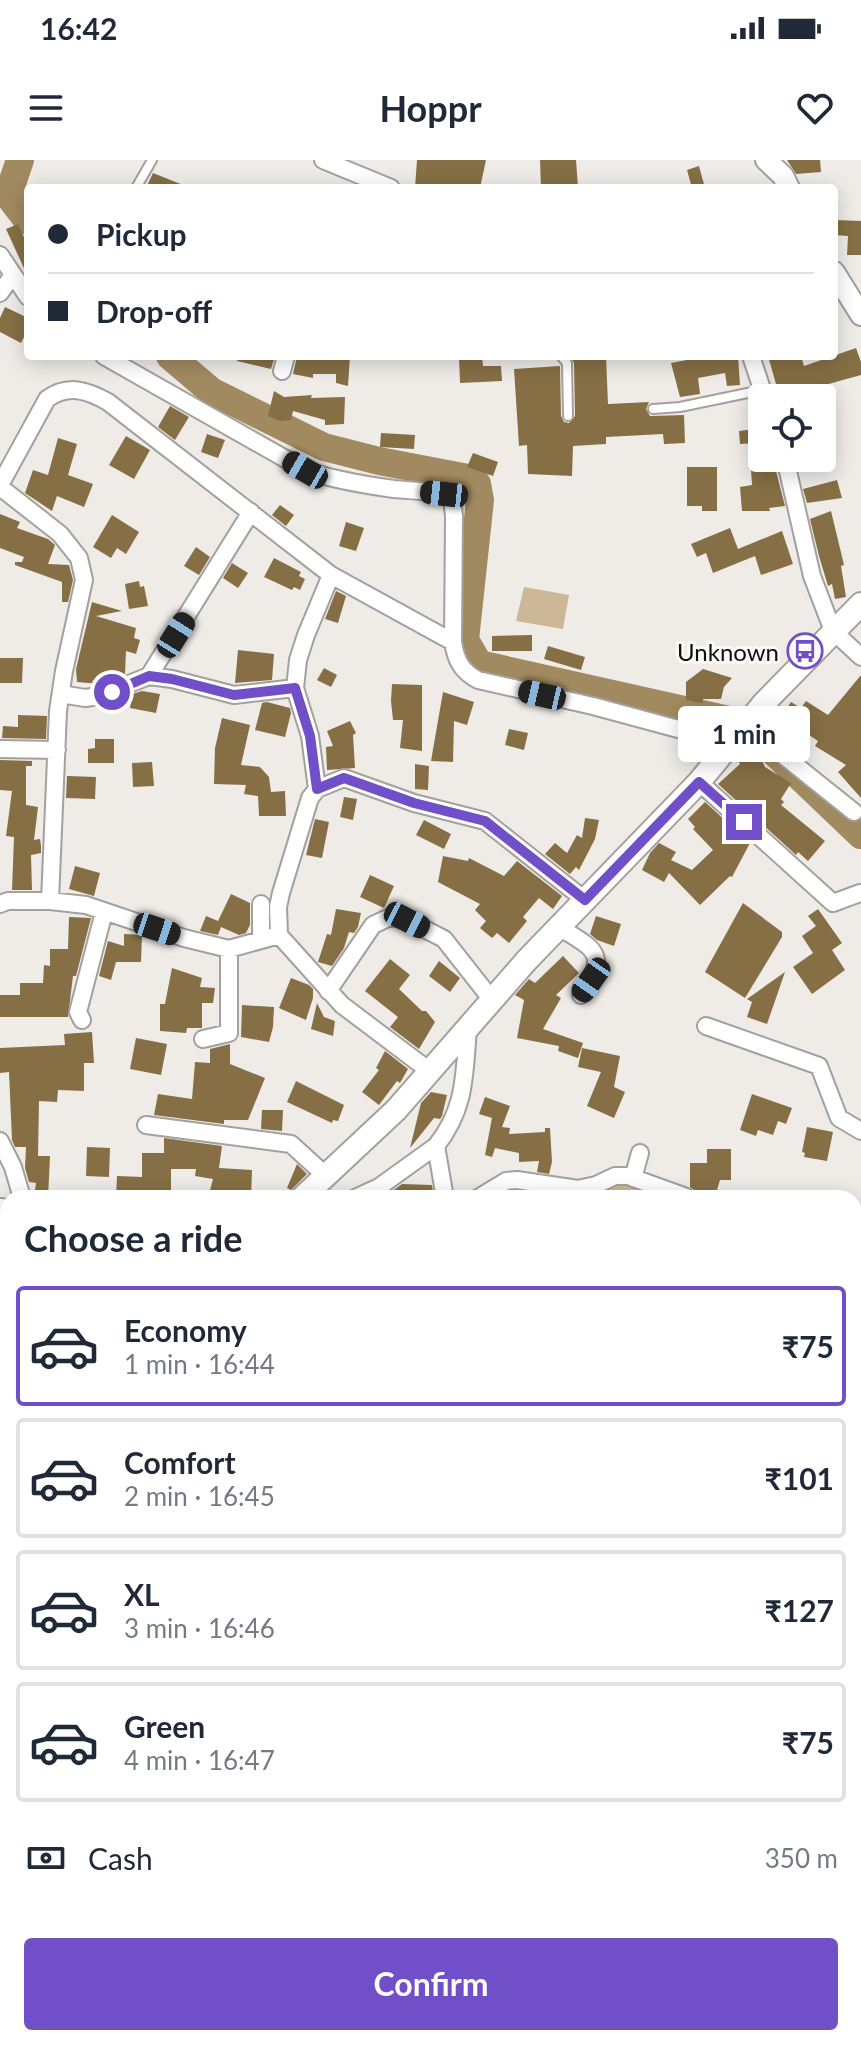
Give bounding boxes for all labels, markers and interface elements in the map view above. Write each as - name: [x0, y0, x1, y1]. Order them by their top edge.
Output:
- text: 16:42: [40, 10, 117, 46]
- icon: menu: [24, 86, 68, 130]
- text: Hoppr: [379, 86, 482, 130]
- icon: heart: [793, 86, 837, 130]
- text: Pickup: [96, 216, 187, 252]
- text: Drop-off: [96, 293, 212, 329]
- map controls: [748, 384, 836, 472]
- button: locate: [748, 384, 836, 472]
- car: [278, 448, 332, 492]
- car: [419, 480, 469, 508]
- car: [153, 608, 199, 662]
- bus stop icon: Unknown: [786, 632, 824, 670]
- place label: Unknown: [677, 637, 779, 666]
- route start: [94, 674, 130, 710]
- car: [516, 678, 568, 712]
- callout: 1 min: [678, 706, 810, 762]
- text: 1 min: [712, 718, 776, 750]
- route end: [726, 804, 762, 840]
- car: [380, 898, 434, 942]
- car: [130, 910, 184, 948]
- car: [567, 953, 615, 1007]
- text: Choose a ride: [24, 1216, 243, 1260]
- icon: car: [28, 1310, 100, 1382]
- text: Economy: [124, 1312, 247, 1348]
- text: ₹75: [782, 1328, 834, 1364]
- text: 1 min · 16:44: [124, 1348, 275, 1380]
- icon: car: [28, 1442, 100, 1514]
- text: Comfort: [124, 1444, 236, 1480]
- text: ₹101: [764, 1460, 834, 1496]
- text: 2 min · 16:45: [124, 1480, 275, 1512]
- icon: car: [28, 1574, 100, 1646]
- text: XL: [124, 1576, 160, 1612]
- text: ₹127: [764, 1592, 834, 1628]
- text: 3 min · 16:46: [124, 1612, 275, 1644]
- icon: car: [28, 1706, 100, 1778]
- text: Green: [124, 1708, 205, 1744]
- text: ₹75: [782, 1724, 834, 1760]
- text: 4 min · 16:47: [124, 1744, 275, 1776]
- icon: cash: [24, 1836, 68, 1880]
- text: Cash: [88, 1840, 153, 1876]
- text: 350 m: [765, 1842, 838, 1874]
- button: Confirm: [24, 1938, 838, 2030]

